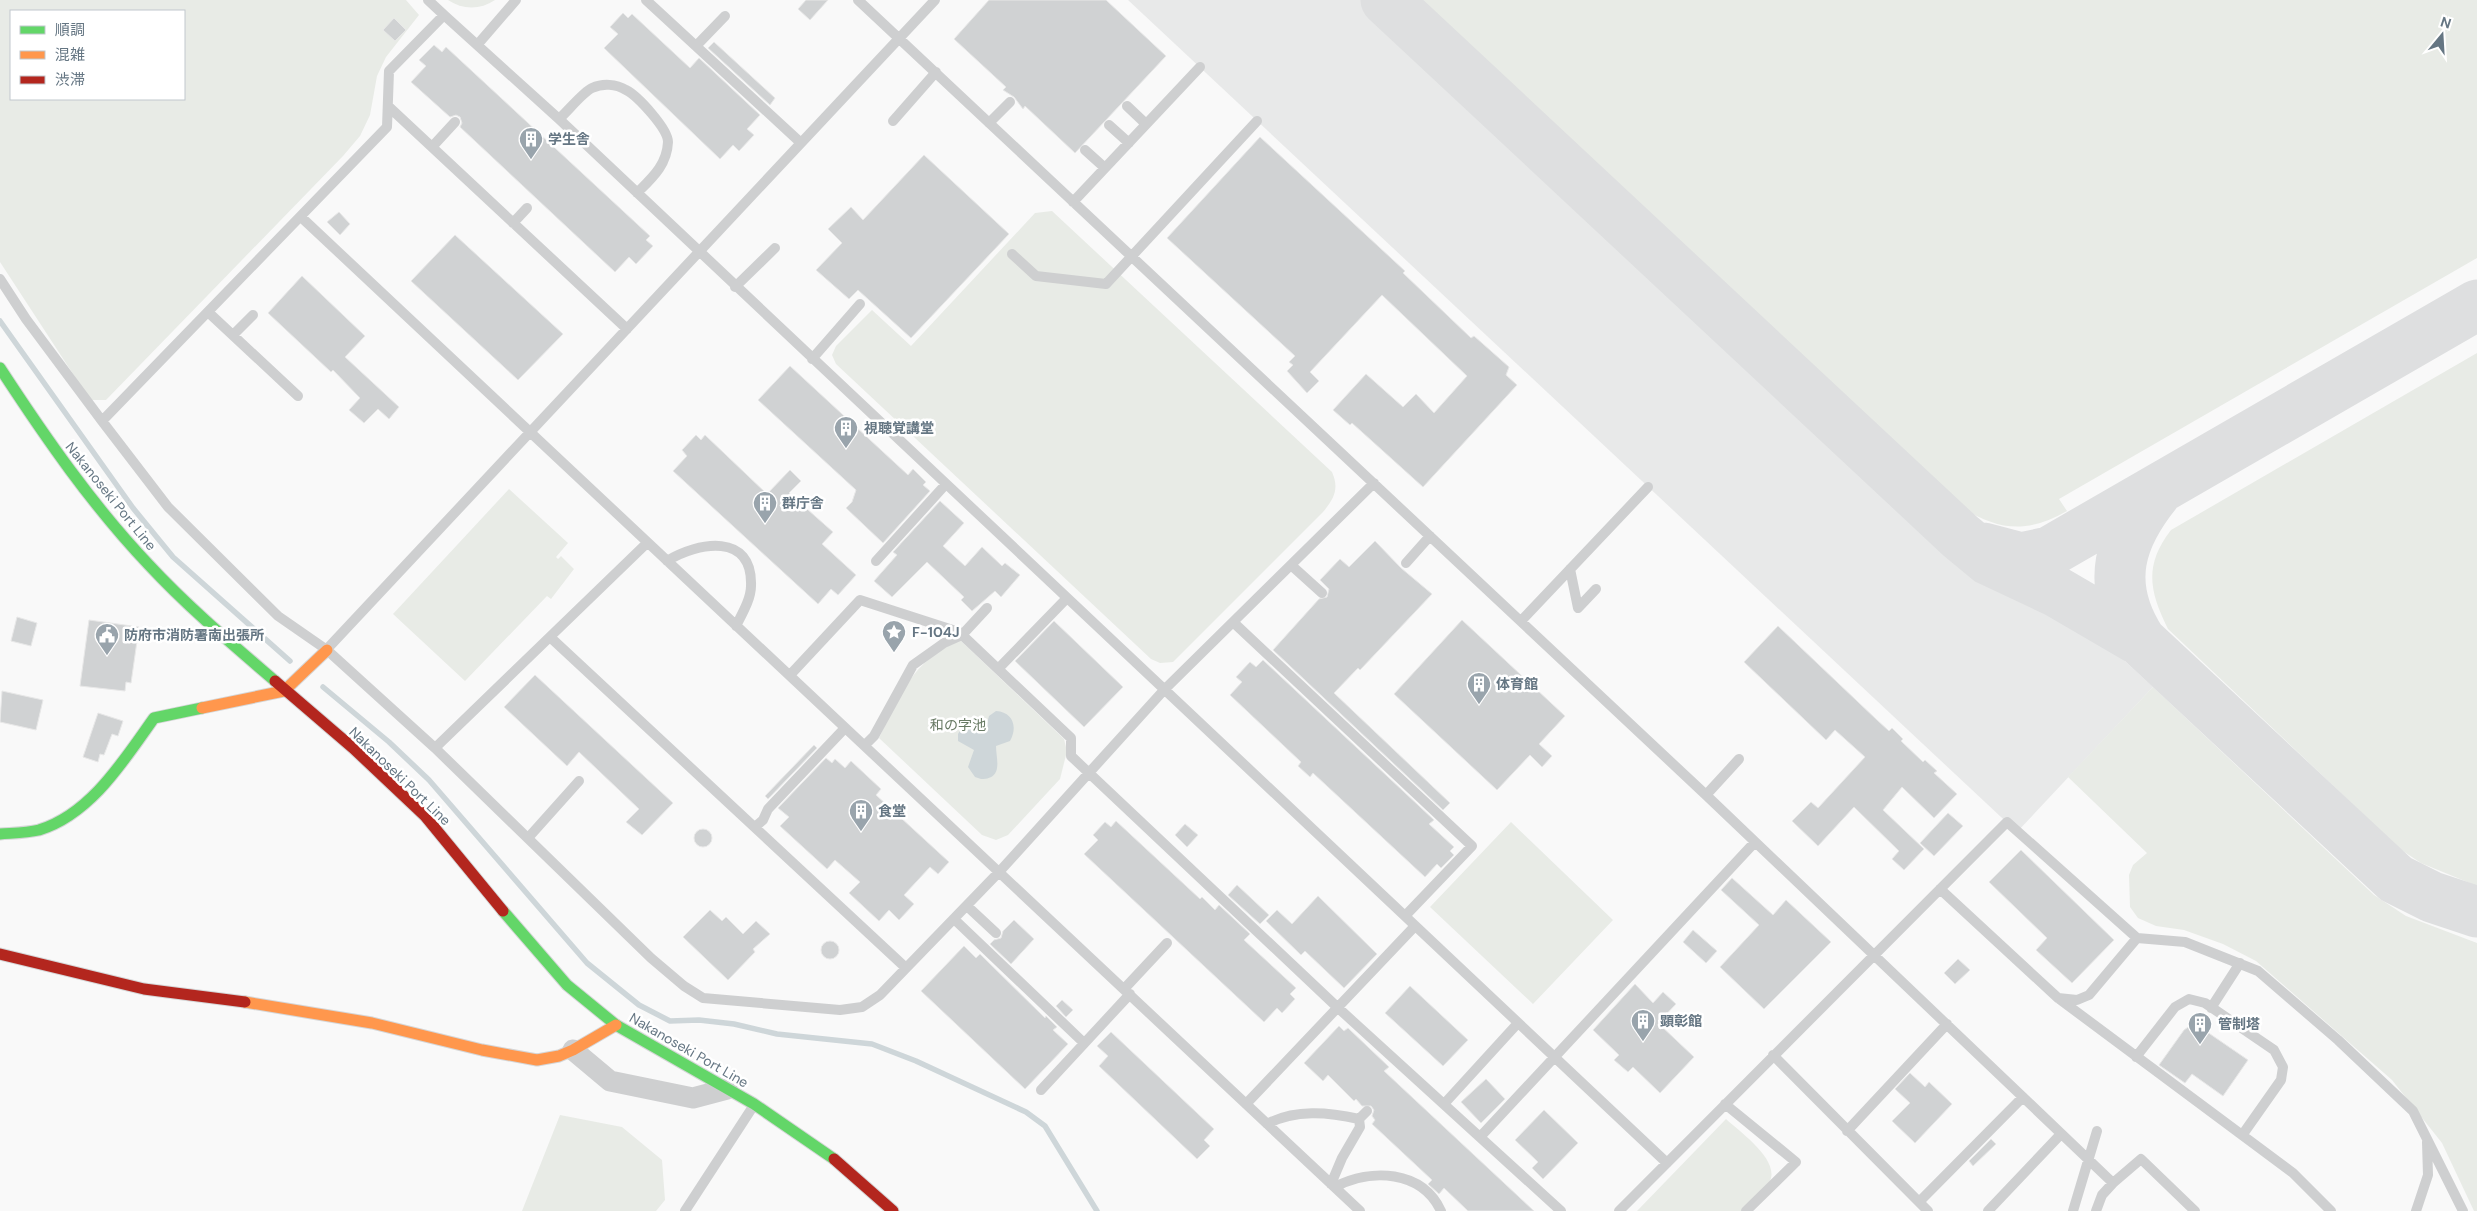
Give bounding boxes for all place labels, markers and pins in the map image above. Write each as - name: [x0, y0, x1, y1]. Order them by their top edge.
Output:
- building icon: 学生舎: [518, 126, 544, 160]
- place label: 学生舎: [548, 130, 590, 148]
- building icon: 視聴覚講堂: [833, 415, 859, 449]
- place label: 視聴覚講堂: [864, 419, 934, 437]
- building icon: 群庁舎: [752, 490, 778, 524]
- place label: 群庁舎: [782, 494, 824, 512]
- place icon: F-104J: [881, 619, 907, 653]
- public building icon: 防府市消防署南出張所: [94, 622, 120, 656]
- place label: F-104J: [912, 623, 959, 641]
- place label: 防府市消防署南出張所: [124, 626, 264, 644]
- building icon: 体育館: [1466, 671, 1492, 705]
- place label: 体育館: [1496, 675, 1538, 693]
- building icon: 食堂: [848, 798, 874, 832]
- place label: 食堂: [878, 802, 906, 820]
- building icon: 顕彰館: [1630, 1008, 1656, 1042]
- building icon: 管制塔: [2187, 1011, 2213, 1045]
- place label: 顕彰館: [1660, 1012, 1702, 1030]
- place label: 管制塔: [2218, 1015, 2260, 1033]

